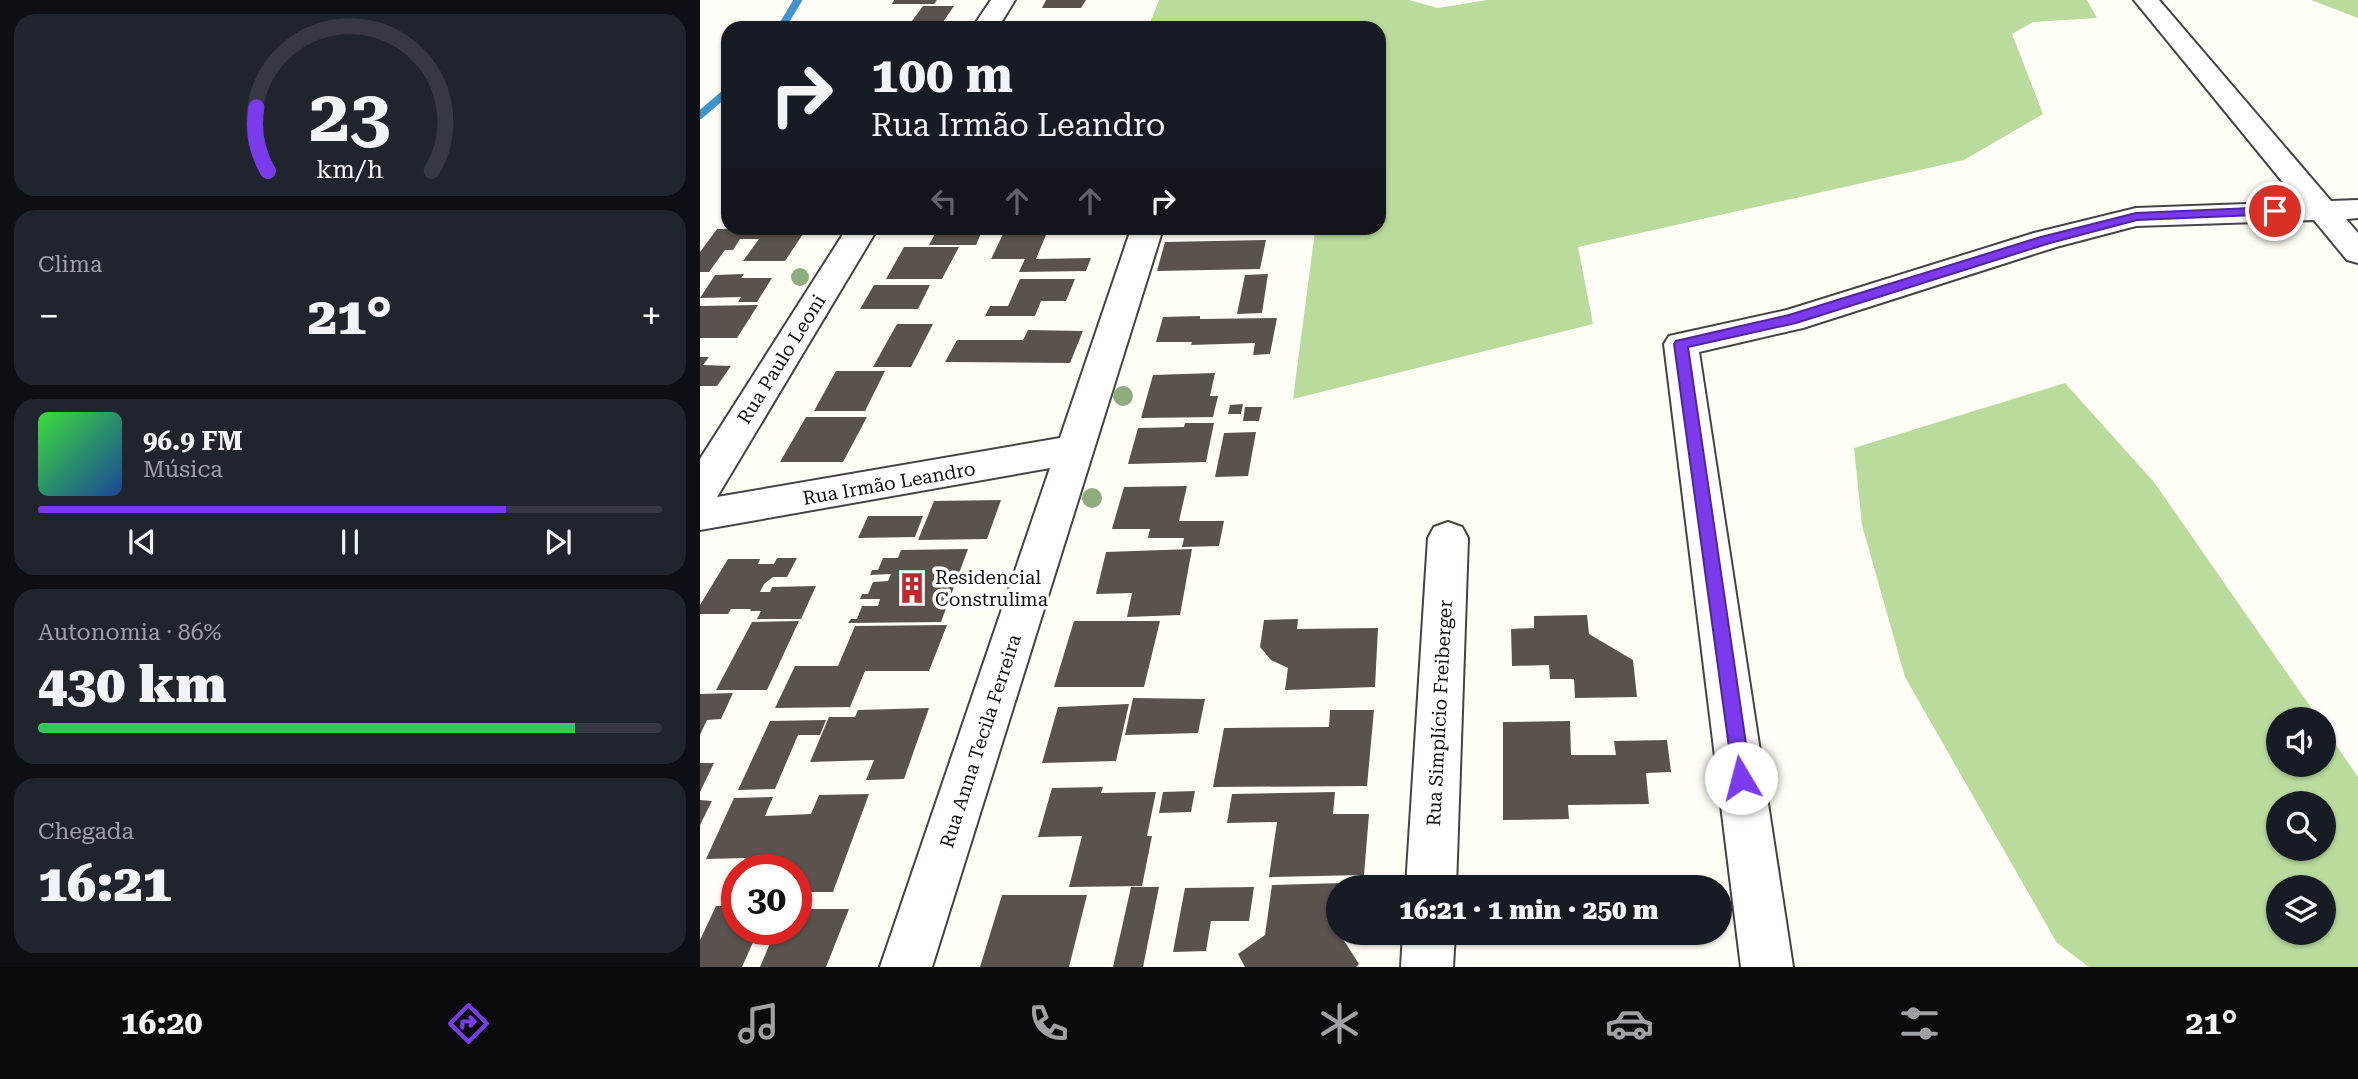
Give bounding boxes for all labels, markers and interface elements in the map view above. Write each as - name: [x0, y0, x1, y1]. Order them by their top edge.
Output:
- text: 100 m: [871, 47, 1013, 104]
- icon: right: [756, 49, 847, 140]
- text: 23: [309, 74, 391, 159]
- text: Rua Irmão Leandro: [871, 106, 1165, 144]
- text: km/h: [317, 155, 383, 184]
- pin: [2245, 181, 2305, 241]
- icon: left: [925, 182, 963, 220]
- icon: ahead: [998, 182, 1036, 220]
- icon: ahead: [1071, 182, 1109, 220]
- icon: right: [1144, 182, 1182, 220]
- icon: arrive: [2256, 192, 2294, 230]
- text: Clima: [38, 251, 102, 278]
- text: 21°: [308, 286, 392, 347]
- street label: Rua Paulo Leoni: [732, 290, 830, 428]
- text: −: [38, 294, 59, 338]
- text: +: [641, 294, 662, 338]
- text: 96.9 FM: [143, 426, 243, 456]
- text: Música: [143, 456, 223, 483]
- street label: Rua Irmão Leandro: [801, 457, 977, 510]
- icon: previous: [123, 523, 161, 561]
- icon: pause: [331, 523, 369, 561]
- icon: next: [539, 523, 577, 561]
- place label: Residencial Construlima: [935, 566, 1049, 611]
- building icon: Residencial Construlima: [895, 571, 929, 605]
- street label: Rua Simplício Freiberger: [1422, 599, 1457, 827]
- text: Autonomia · 86%: [38, 619, 222, 646]
- street label: Rua Anna Tecila Ferreira: [935, 631, 1026, 851]
- text: 430 km: [38, 654, 226, 715]
- map controls: [2266, 707, 2336, 945]
- button: sound: [2266, 707, 2336, 777]
- position arrow: [1704, 741, 1778, 815]
- button: search: [2266, 791, 2336, 861]
- text: Chegada: [38, 818, 134, 845]
- text: 16:21: [38, 853, 172, 914]
- speed limit sign: 30: [721, 854, 812, 945]
- button: layers: [2266, 875, 2336, 945]
- text: 16:21 · 1 min · 250 m: [1399, 895, 1659, 925]
- icon: directions: [444, 999, 493, 1048]
- icon: music: [734, 999, 783, 1048]
- icon: phone: [1024, 999, 1073, 1048]
- icon: climate: [1315, 999, 1364, 1048]
- icon: car: [1605, 999, 1654, 1048]
- icon: filters: [1895, 999, 1944, 1048]
- text: 16:20: [121, 1004, 202, 1042]
- text: 21°: [2186, 1004, 2237, 1042]

